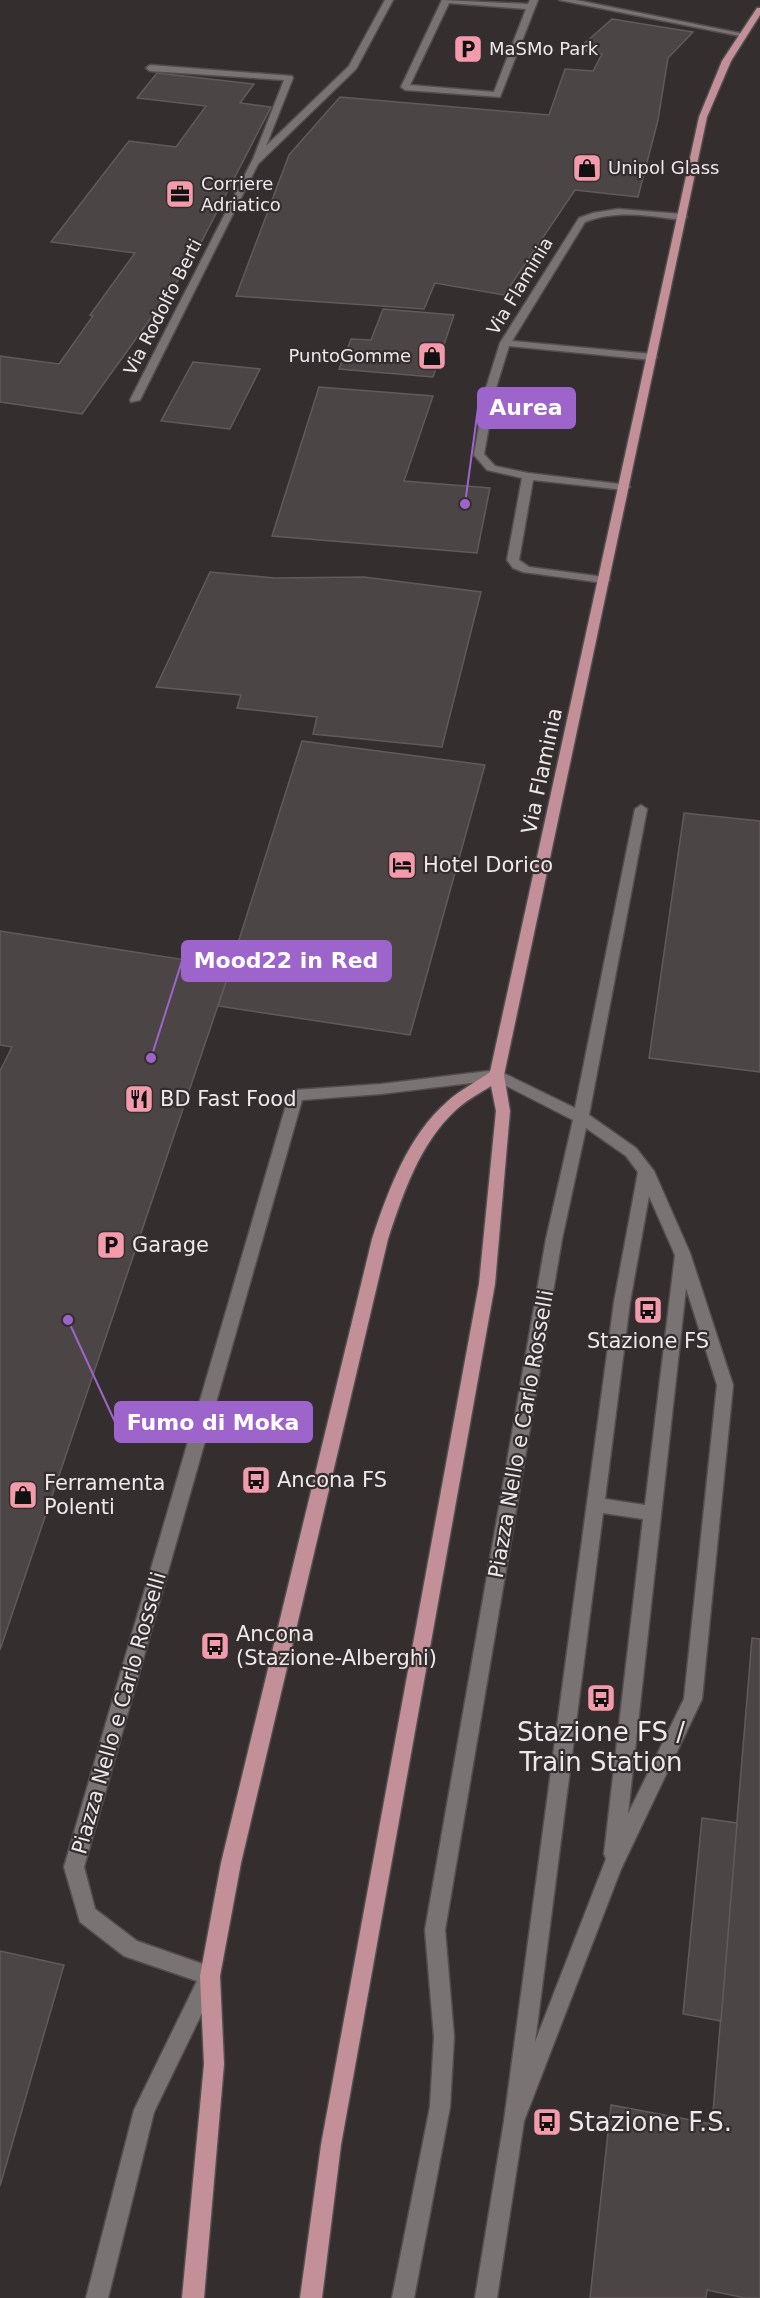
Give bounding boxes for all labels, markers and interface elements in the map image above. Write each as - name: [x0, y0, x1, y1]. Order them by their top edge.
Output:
- parking icon: MaSMo Park: [452, 33, 484, 65]
- place label: MaSMo Park: [489, 38, 599, 59]
- shop icon: Unipol Glass: [571, 152, 603, 184]
- place label: Unipol Glass: [608, 157, 719, 178]
- place label: Corriere Adriatico: [201, 173, 281, 215]
- office icon: Corriere Adriatico: [164, 178, 196, 210]
- street label: Via Flaminia: [482, 233, 557, 338]
- street label: Via Rodolfo Berti: [119, 235, 206, 378]
- shop icon: PuntoGomme: [416, 340, 448, 372]
- place label: PuntoGomme: [288, 345, 411, 366]
- callout: Aurea: [478, 388, 575, 428]
- text: Aurea: [489, 395, 563, 420]
- street label: Via Flaminia: [517, 706, 567, 836]
- hotel icon: Hotel Dorico: [386, 849, 418, 881]
- place label: Hotel Dorico: [423, 853, 553, 877]
- callout: Mood22 in Red: [182, 941, 391, 981]
- text: Mood22 in Red: [194, 948, 378, 973]
- restaurant icon: BD Fast Food: [123, 1083, 155, 1115]
- place label: BD Fast Food: [160, 1087, 296, 1111]
- parking icon: Garage: [95, 1229, 127, 1261]
- place label: Garage: [132, 1233, 209, 1257]
- street label: Piazza Nello e Carlo Rosselli: [484, 1288, 558, 1580]
- bus stop icon: Stazione FS: [632, 1294, 664, 1326]
- place label: Stazione FS: [587, 1329, 709, 1353]
- callout: Fumo di Moka: [115, 1402, 312, 1442]
- text: Fumo di Moka: [127, 1410, 299, 1435]
- bus stop icon: Ancona FS: [240, 1464, 272, 1496]
- place label: Ancona FS: [277, 1468, 387, 1492]
- place label: Ferramenta Polenti: [44, 1471, 165, 1519]
- shop icon: Ferramenta Polenti: [7, 1479, 39, 1511]
- street label: Piazza Nello e Carlo Rosselli: [67, 1569, 171, 1857]
- place label: Ancona (Stazione-Alberghi): [236, 1622, 437, 1670]
- bus stop icon: Ancona (Stazione-Alberghi): [199, 1630, 231, 1662]
- bus stop icon: Stazione FS / Train Station: [585, 1682, 617, 1714]
- place label: Stazione FS / Train Station: [517, 1717, 685, 1777]
- bus stop icon: Stazione F.S.: [531, 2106, 563, 2138]
- place label: Stazione F.S.: [568, 2107, 732, 2137]

